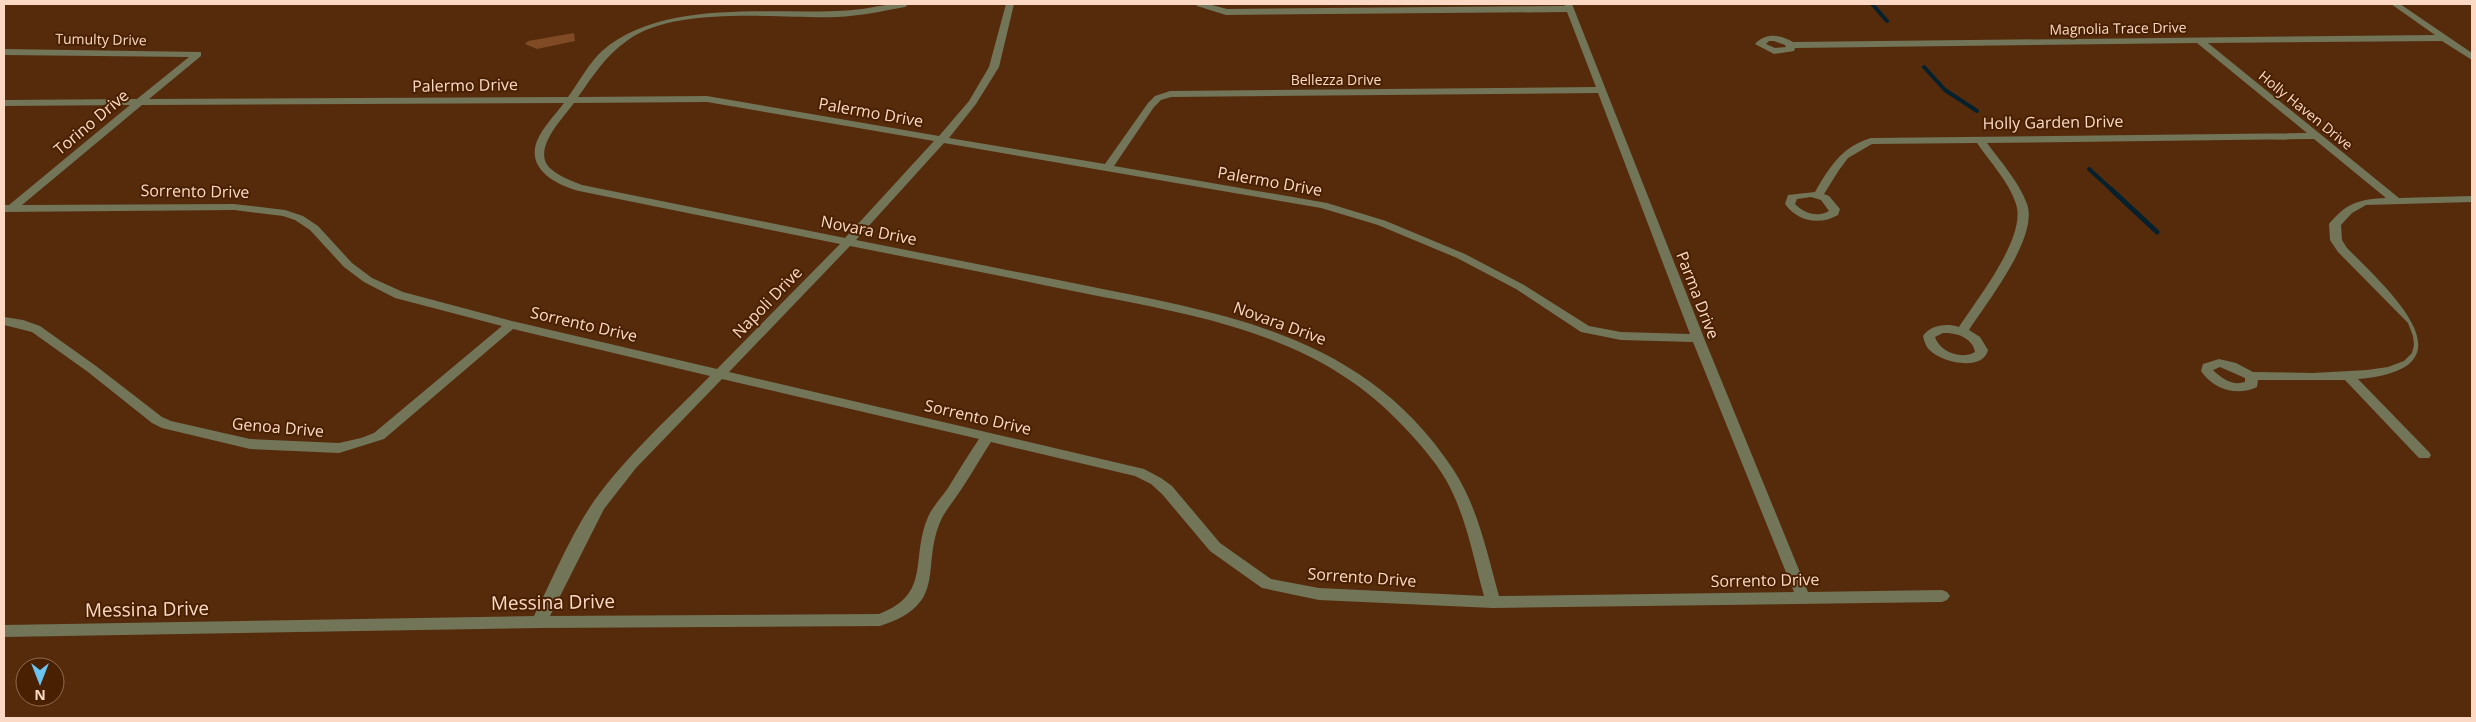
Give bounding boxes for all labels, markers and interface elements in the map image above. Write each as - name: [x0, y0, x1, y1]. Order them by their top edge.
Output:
- street label: Magnolia Trace Drive: [2049, 17, 2187, 39]
- street label: Tumulty Drive: [55, 29, 147, 49]
- street label: Holly Haven Drive: [2255, 66, 2357, 154]
- street label: Bellezza Drive: [1291, 70, 1381, 89]
- street label: Palermo Drive: [412, 73, 518, 97]
- street label: Torino Drive: [49, 84, 133, 160]
- street label: Palermo Drive: [817, 92, 925, 132]
- street label: Holly Garden Drive: [1982, 110, 2124, 134]
- street label: Palermo Drive: [1216, 161, 1324, 201]
- street label: Sorrento Drive: [140, 179, 250, 203]
- street label: Novara Drive: [819, 210, 919, 250]
- street label: Parma Drive: [1671, 248, 1725, 342]
- street label: Napoli Drive: [727, 261, 807, 343]
- street label: Novara Drive: [1231, 296, 1329, 350]
- street label: Sorrento Drive: [528, 301, 640, 347]
- street label: Sorrento Drive: [922, 394, 1034, 440]
- street label: Genoa Drive: [231, 412, 325, 442]
- street label: Sorrento Drive: [1307, 562, 1417, 592]
- street label: Sorrento Drive: [1710, 568, 1820, 592]
- street label: Messina Drive: [491, 588, 615, 616]
- street label: Messina Drive: [85, 595, 209, 623]
- north arrow: [15, 657, 65, 707]
- text: N: [34, 686, 46, 705]

